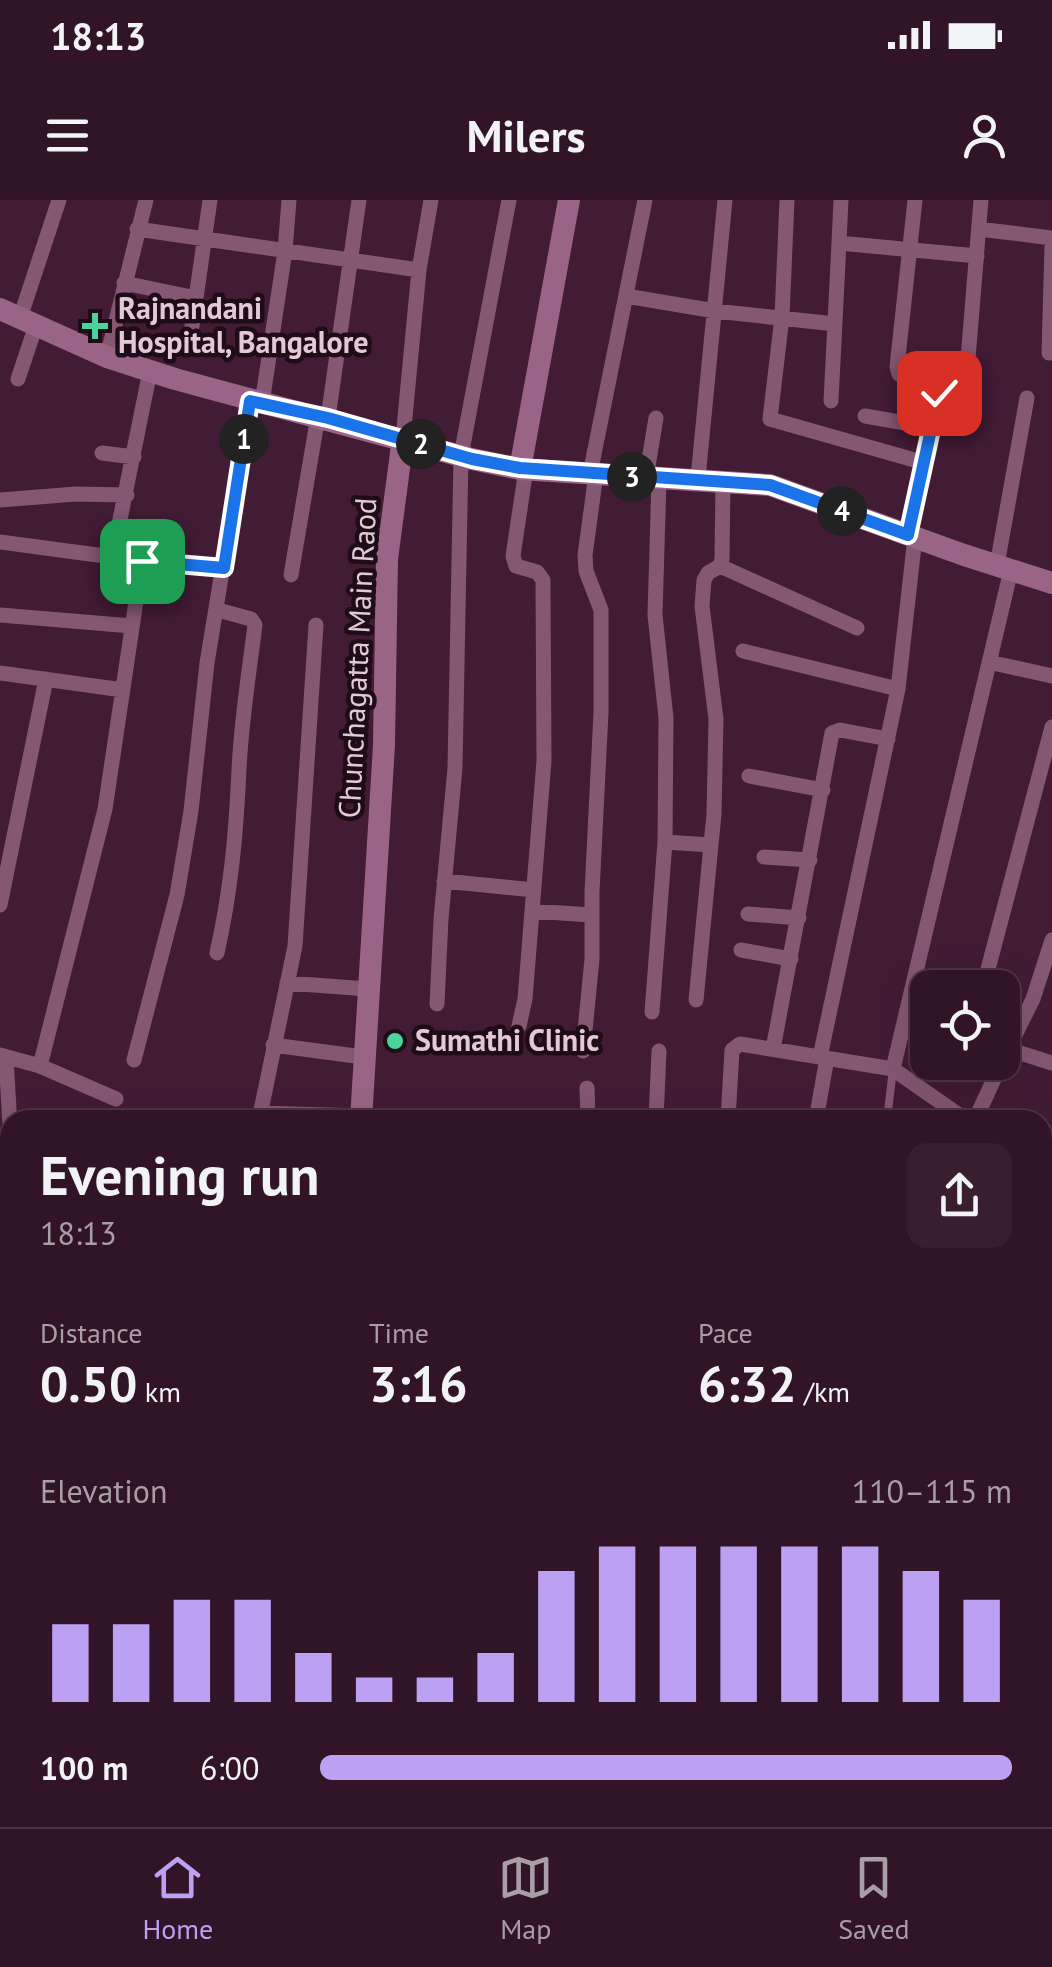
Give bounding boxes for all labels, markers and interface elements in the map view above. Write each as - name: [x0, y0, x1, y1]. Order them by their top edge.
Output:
- text: 18:13: [50, 11, 146, 60]
- text: Milers: [467, 106, 585, 164]
- icon: menu: [40, 108, 95, 163]
- icon: person: [957, 108, 1012, 163]
- place label: Rajnandani Hospital, Bangalore: [118, 288, 368, 361]
- marker: Rajnandani Hospital, Bangalore: [82, 313, 108, 339]
- pin: [897, 351, 982, 436]
- icon: check: [912, 366, 967, 421]
- pin: 1: [219, 414, 269, 464]
- pin: 2: [396, 419, 446, 469]
- text: 1: [236, 420, 252, 457]
- text: 2: [413, 425, 429, 462]
- pin: 3: [607, 452, 657, 502]
- text: 3: [624, 458, 640, 495]
- pin: 4: [817, 486, 867, 536]
- text: 4: [834, 492, 850, 529]
- street label: Chunchagatta Main Raod: [329, 497, 384, 819]
- pin: [100, 519, 185, 604]
- icon: arrive: [115, 534, 170, 589]
- map controls: [910, 970, 1020, 1080]
- button: locate: [910, 970, 1020, 1080]
- place label: Sumathi Clinic: [415, 1020, 599, 1059]
- marker: Sumathi Clinic: [384, 1030, 406, 1052]
- text: Evening run: [40, 1139, 320, 1210]
- button: share: [907, 1143, 1012, 1248]
- text: 18:13: [40, 1212, 117, 1254]
- text: Distance: [40, 1314, 143, 1351]
- text: Time: [369, 1314, 429, 1351]
- text: Pace: [698, 1314, 753, 1351]
- text: 0.50: [40, 1351, 137, 1416]
- text: 3:16: [369, 1351, 468, 1416]
- text: 6:32: [698, 1351, 797, 1416]
- text: km: [137, 1373, 181, 1410]
- text: /km: [797, 1373, 850, 1410]
- text: Elevation: [40, 1470, 167, 1512]
- text: 110–115 m: [852, 1470, 1012, 1512]
- text: 100 m: [40, 1747, 128, 1789]
- text: 6:00: [200, 1747, 259, 1789]
- tab: Home: [142, 1850, 213, 1947]
- tab: Map: [498, 1850, 553, 1947]
- tab: Saved: [838, 1850, 909, 1947]

